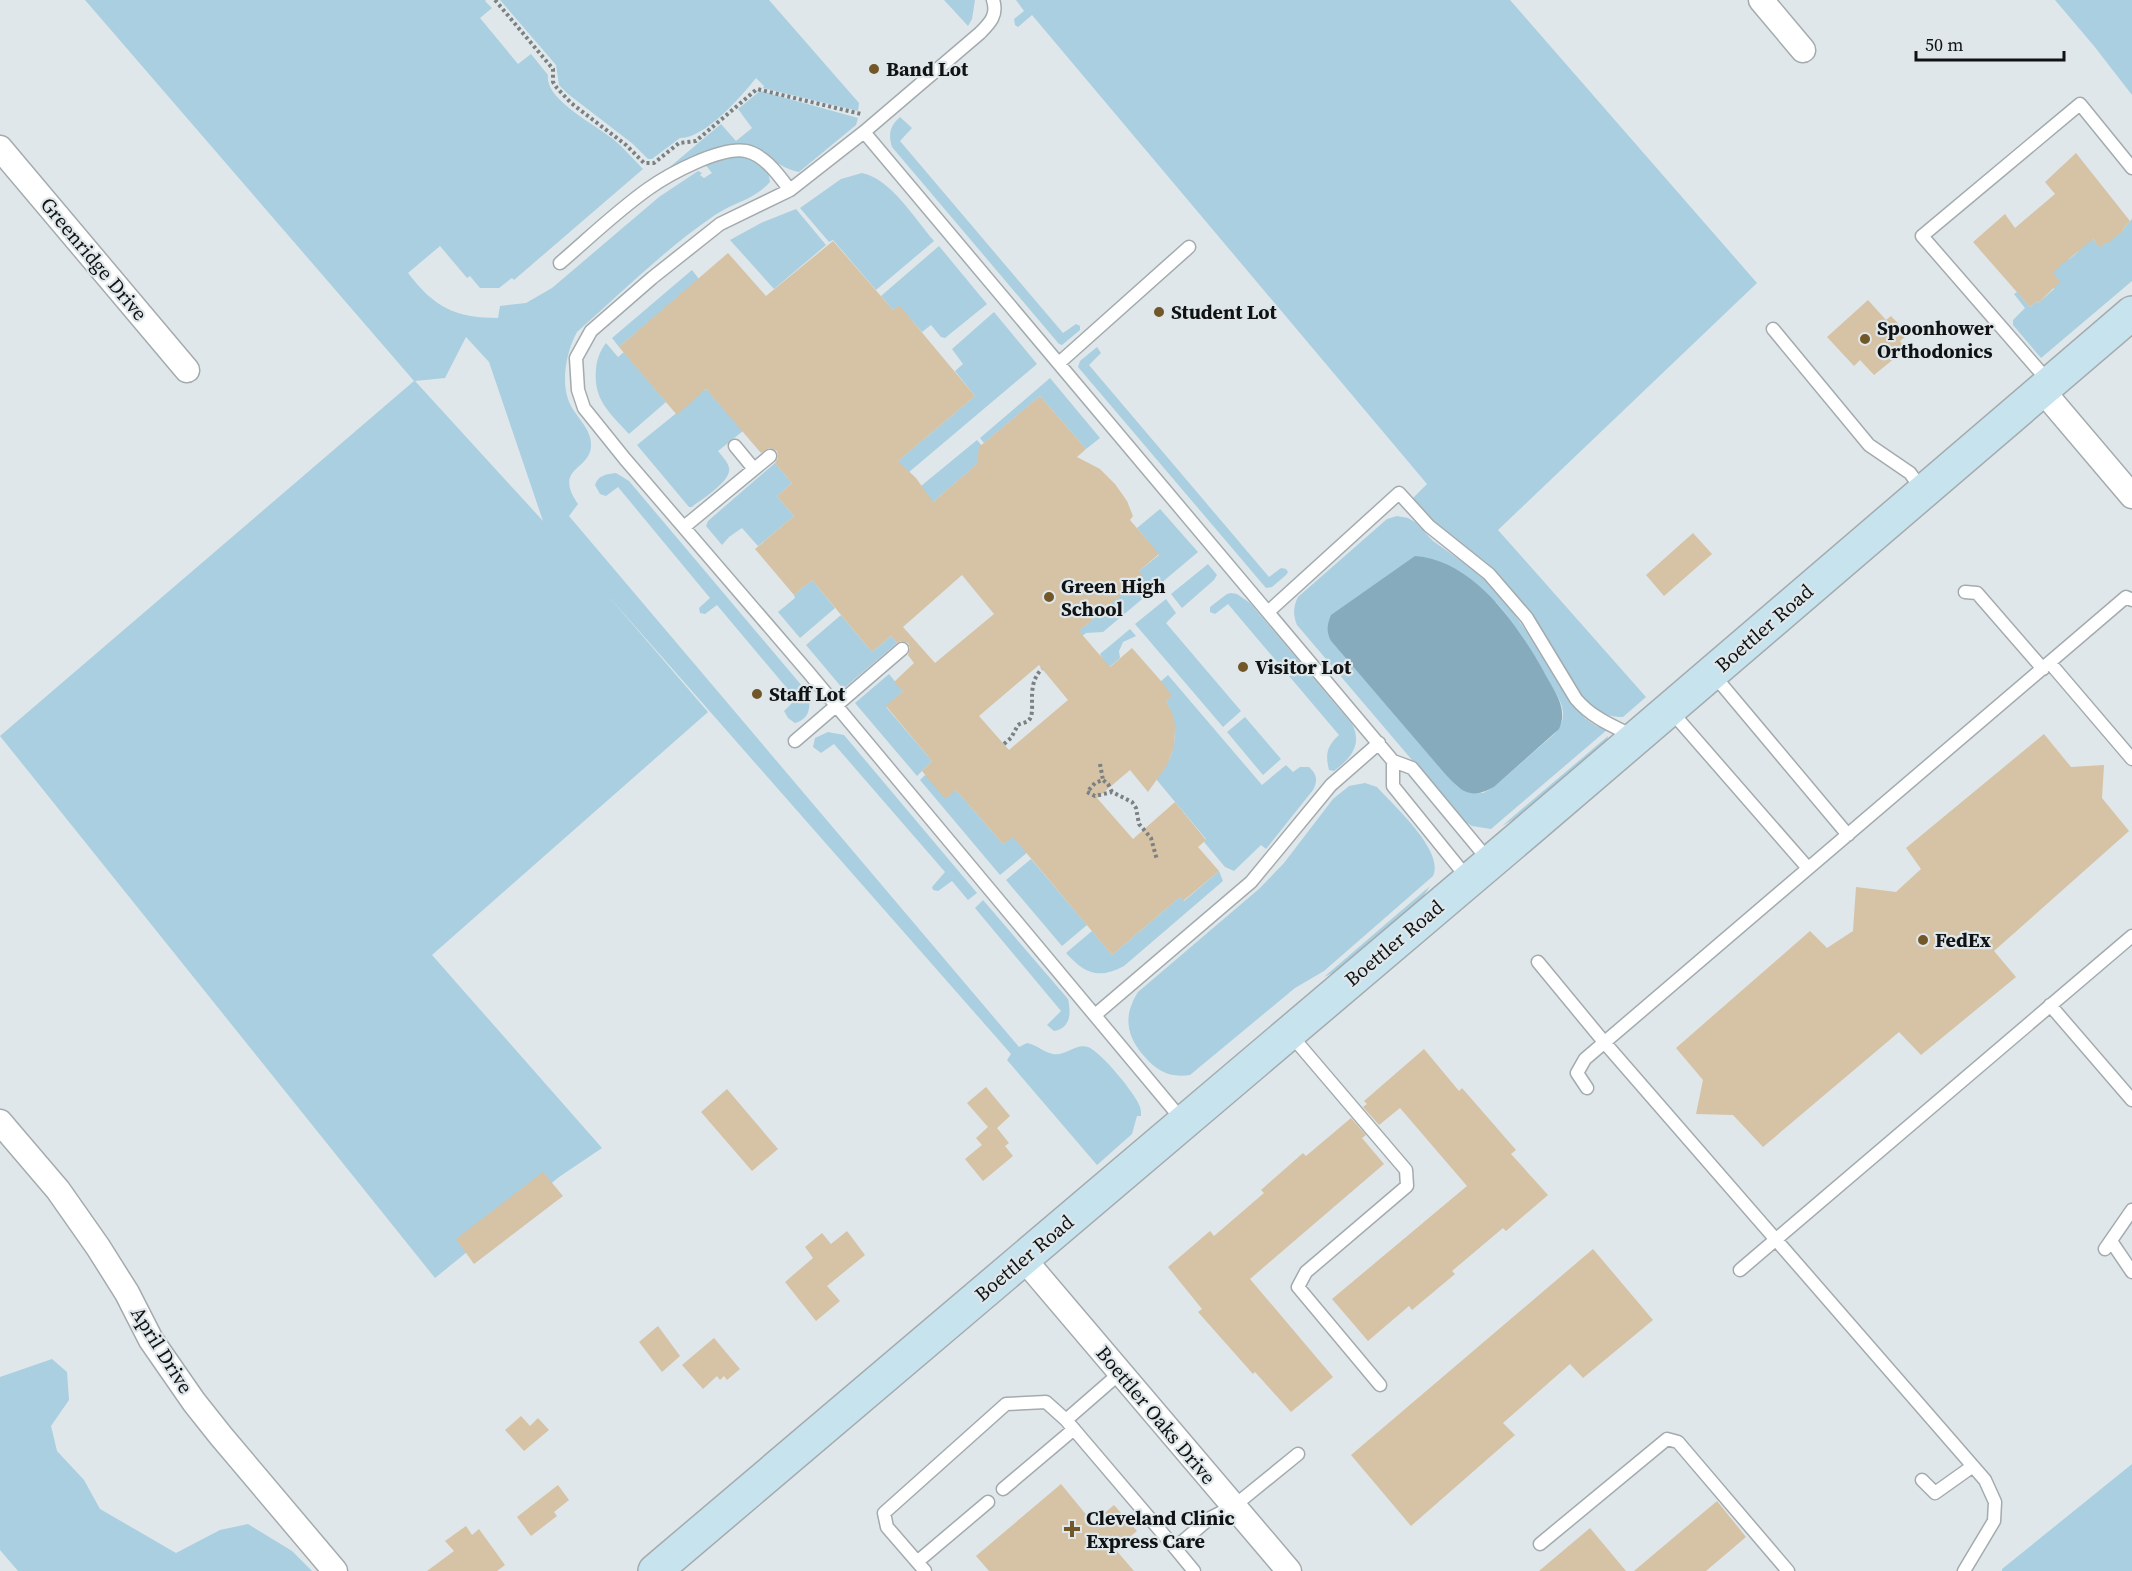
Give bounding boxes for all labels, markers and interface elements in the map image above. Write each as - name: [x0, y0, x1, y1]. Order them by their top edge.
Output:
- scale bar: [1916, 24, 2064, 62]
- text: 50 m: [1925, 32, 1963, 57]
- place label: Band Lot: [886, 55, 969, 83]
- marker: Band Lot: [867, 62, 881, 76]
- street label: Greenridge Drive: [34, 191, 154, 327]
- place label: Student Lot: [1171, 298, 1278, 326]
- marker: Student Lot: [1152, 305, 1166, 319]
- place label: Spoonhower Orthodonics: [1877, 314, 1994, 365]
- marker: Spoonhower Orthodonics: [1858, 332, 1872, 346]
- place label: Green High School: [1061, 572, 1166, 623]
- street label: Boettler Road: [1709, 577, 1820, 678]
- marker: Green High School: [1042, 590, 1056, 604]
- place label: Visitor Lot: [1255, 653, 1352, 681]
- marker: Visitor Lot: [1236, 660, 1250, 674]
- place label: Staff Lot: [769, 680, 846, 708]
- marker: Staff Lot: [750, 687, 764, 701]
- street label: Boettler Road: [1338, 893, 1450, 993]
- place label: FedEx: [1935, 926, 1991, 954]
- marker: FedEx: [1916, 933, 1930, 947]
- street label: Boettler Road: [968, 1208, 1080, 1308]
- street label: April Drive: [124, 1301, 200, 1399]
- street label: Boettler Oaks Drive: [1090, 1340, 1222, 1490]
- place label: Cleveland Clinic Express Care: [1086, 1504, 1235, 1555]
- marker: Cleveland Clinic Express Care: [1063, 1520, 1081, 1538]

